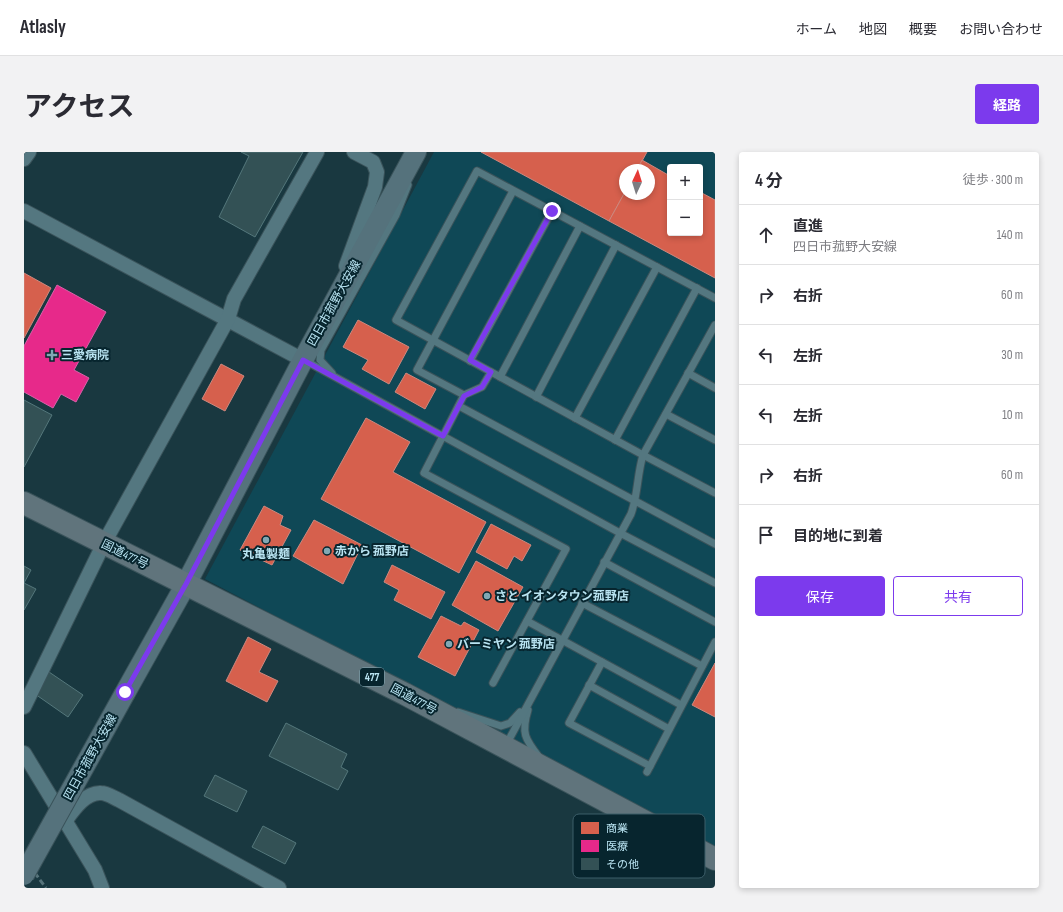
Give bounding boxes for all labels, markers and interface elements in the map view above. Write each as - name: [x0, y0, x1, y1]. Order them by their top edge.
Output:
- text: Atlasly: [20, 16, 66, 39]
- text: ホーム: [795, 21, 837, 38]
- text: 地図: [859, 21, 887, 38]
- text: 概要: [909, 21, 937, 38]
- text: お問い合わせ: [959, 21, 1043, 38]
- button: 経路: [975, 84, 1039, 124]
- text: アクセス: [24, 91, 135, 124]
- north arrow: [619, 164, 655, 200]
- map controls: [667, 164, 703, 236]
- button: +: [667, 164, 703, 200]
- text: 4 分: [755, 171, 783, 191]
- text: 徒歩 · 300 m: [963, 172, 1023, 188]
- button: −: [667, 200, 703, 236]
- route end: [543, 202, 561, 220]
- text: 直進: [793, 217, 823, 236]
- icon: ahead: [755, 224, 777, 246]
- text: 140 m: [997, 227, 1023, 243]
- text: 四日市菰野大安線: [793, 239, 897, 255]
- street label: 四日市菰野大安線: [305, 258, 364, 349]
- icon: right: [755, 284, 777, 306]
- text: 右折: [793, 287, 823, 306]
- text: 60 m: [1001, 287, 1023, 303]
- icon: left: [755, 344, 777, 366]
- text: 左折: [793, 347, 823, 366]
- text: 30 m: [1001, 347, 1023, 363]
- place label: 三愛病院: [61, 348, 109, 363]
- marker: 三愛病院: [46, 349, 58, 361]
- icon: left: [755, 404, 777, 426]
- text: 左折: [793, 407, 823, 426]
- text: 10 m: [1002, 407, 1023, 423]
- icon: right: [755, 464, 777, 486]
- text: 右折: [793, 467, 823, 486]
- text: 60 m: [1001, 467, 1023, 483]
- icon: arrive: [755, 524, 777, 546]
- text: 目的地に到着: [793, 527, 883, 546]
- marker: 丸亀製麺: [261, 535, 271, 545]
- street label: 国道477号: [99, 537, 151, 572]
- place label: 赤から 菰野店: [335, 544, 409, 559]
- marker: 赤から 菰野店: [322, 546, 332, 556]
- place label: 丸亀製麺: [242, 547, 290, 562]
- button: 保存: [755, 576, 885, 616]
- button: 共有: [893, 576, 1023, 616]
- place label: さと イオンタウン菰野店: [495, 589, 629, 604]
- marker: さと イオンタウン菰野店: [482, 591, 492, 601]
- place label: バーミヤン 菰野店: [457, 637, 555, 652]
- marker: バーミヤン 菰野店: [444, 639, 454, 649]
- road number: 477: [360, 668, 384, 686]
- street label: 国道477号: [388, 681, 440, 718]
- route start: [116, 683, 134, 701]
- street label: 四日市菰野大安線: [61, 712, 120, 803]
- legend: [573, 814, 705, 878]
- text: 商業: [606, 822, 628, 835]
- text: 医療: [606, 840, 628, 853]
- text: その他: [606, 858, 639, 871]

